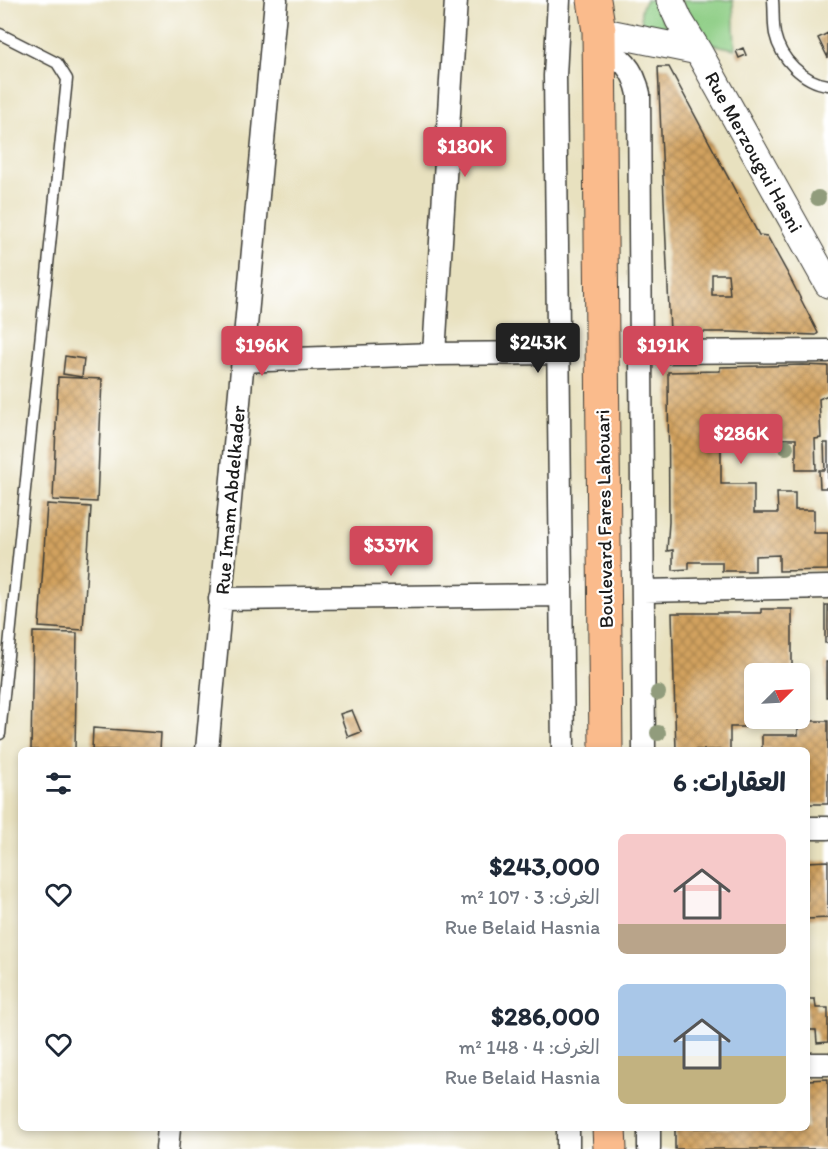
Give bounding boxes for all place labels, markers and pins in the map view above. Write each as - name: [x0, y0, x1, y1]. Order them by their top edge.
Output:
- pin: $180K: [423, 127, 507, 178]
- pin: $243K: [496, 323, 580, 374]
- pin: $196K: [220, 326, 304, 377]
- pin: $191K: [621, 326, 705, 377]
- pin: $286K: [699, 414, 783, 465]
- pin: $337K: [349, 526, 433, 577]

